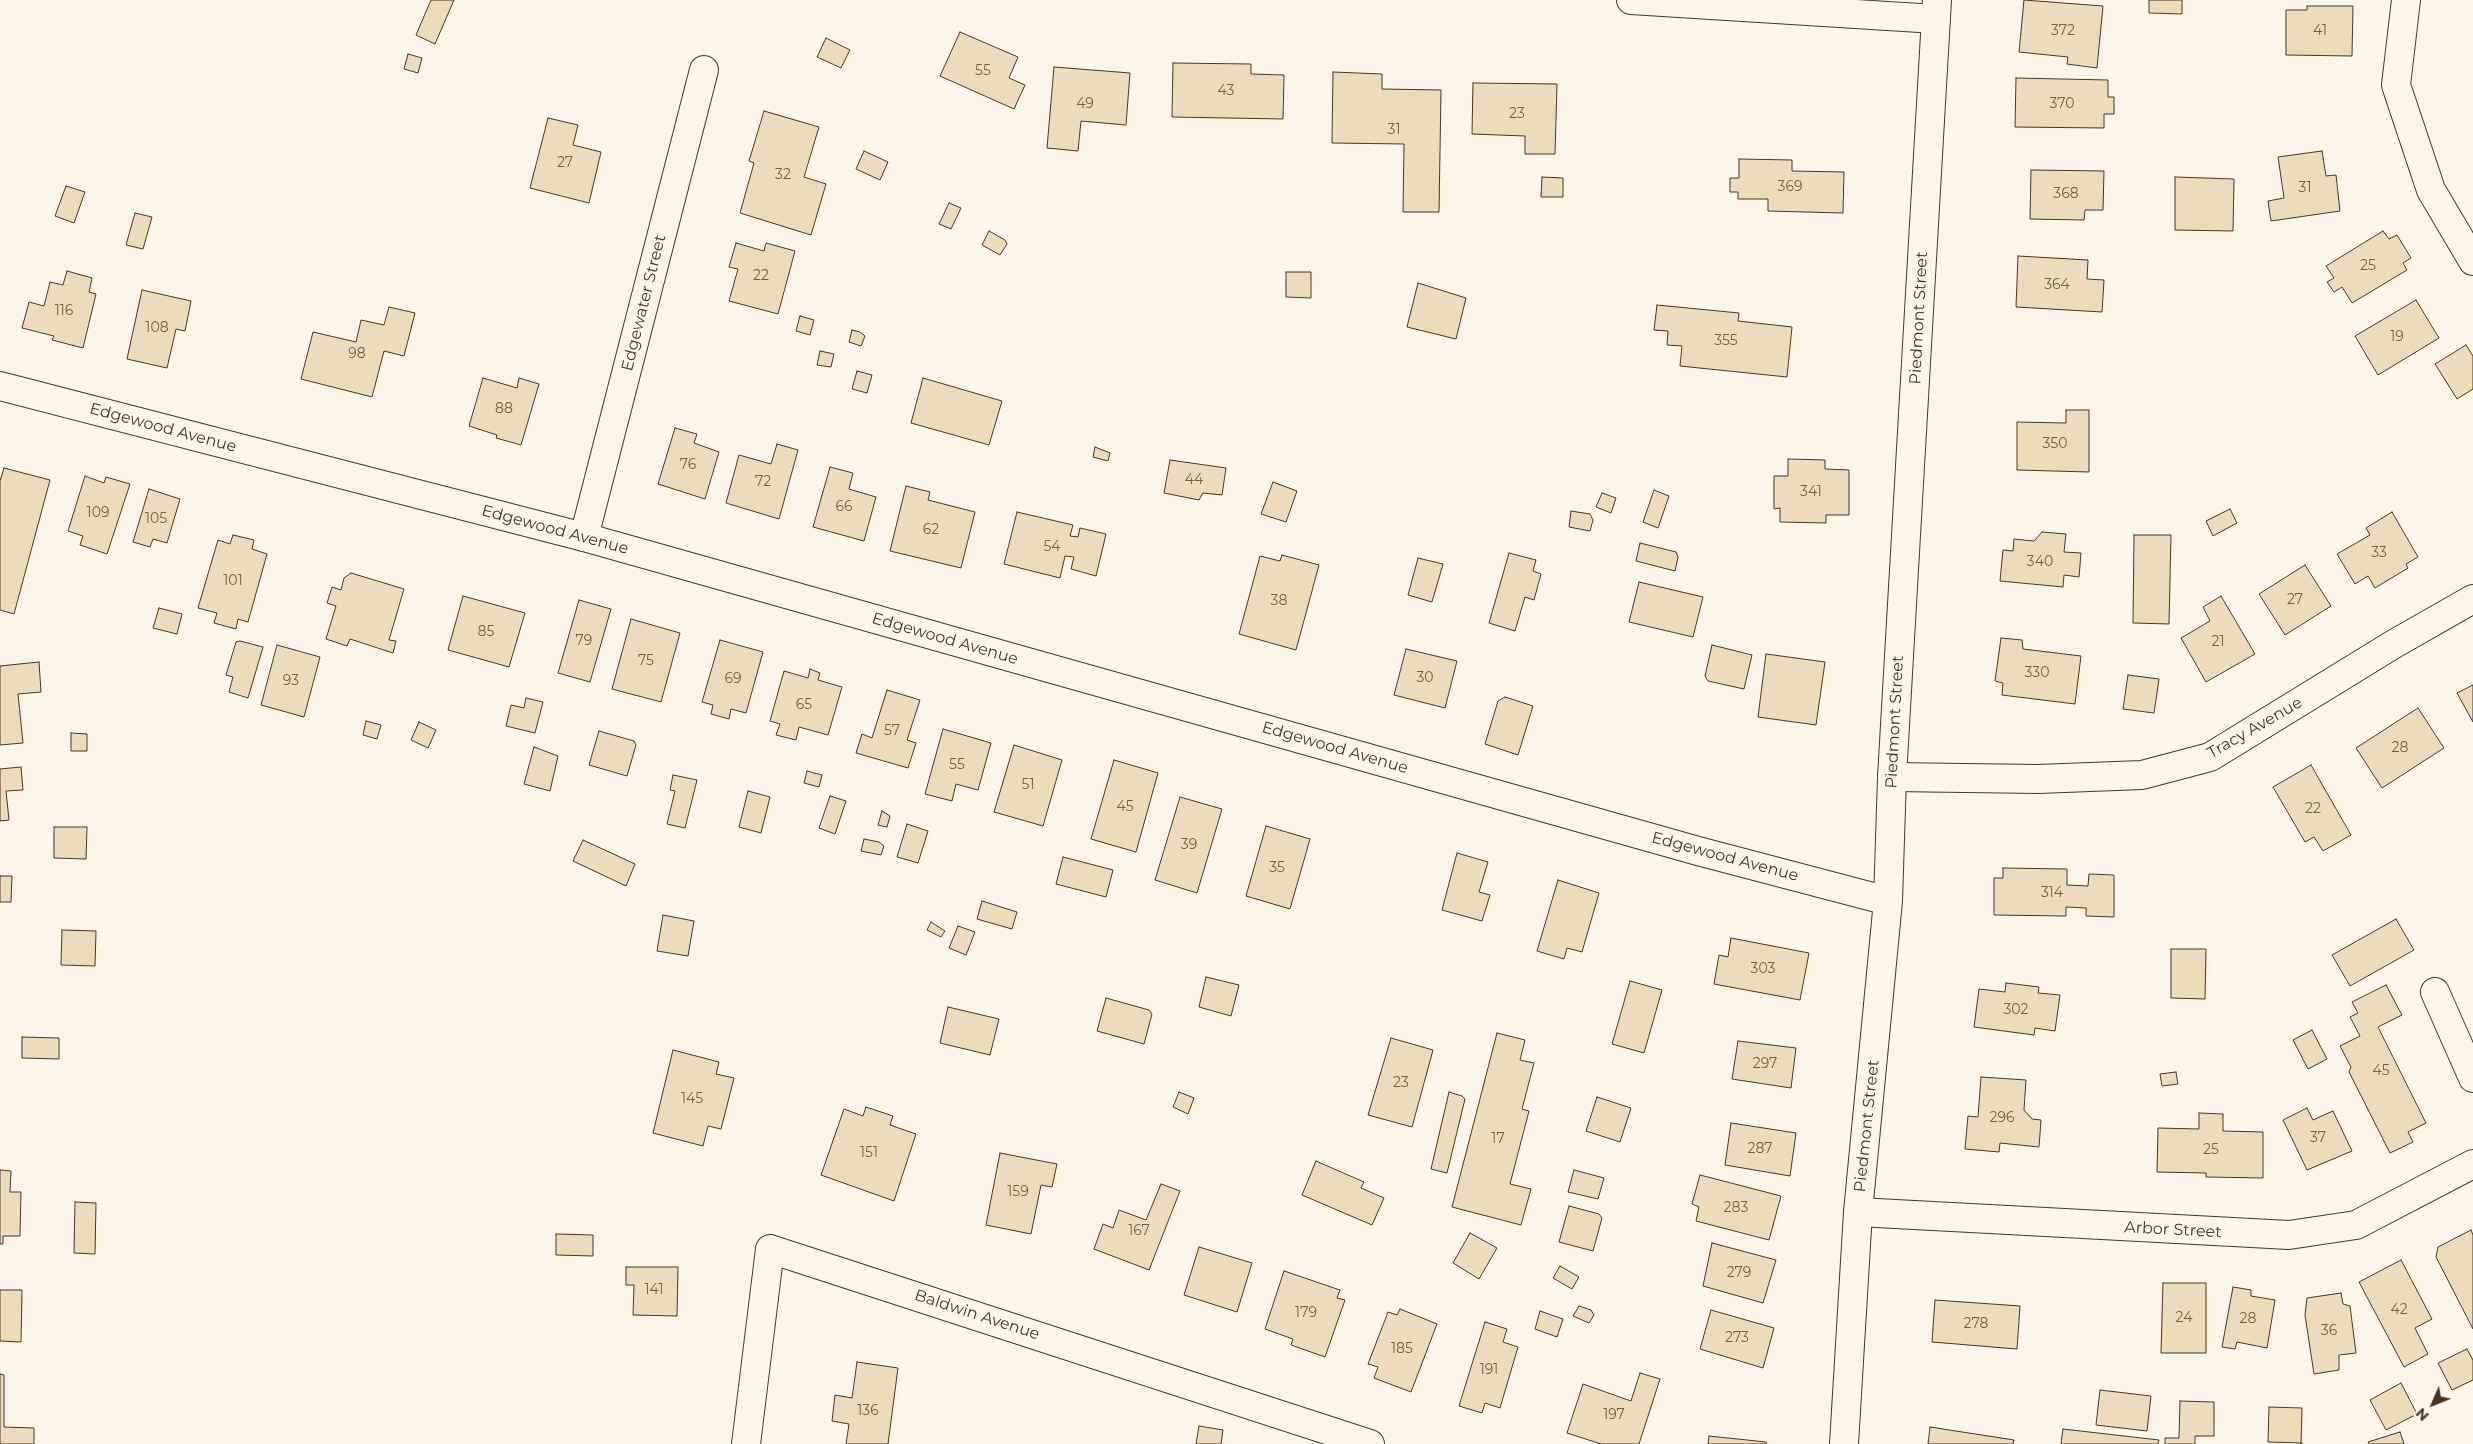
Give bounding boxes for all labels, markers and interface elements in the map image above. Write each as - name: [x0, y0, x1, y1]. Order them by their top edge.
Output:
- house number: 372: [2051, 23, 2075, 39]
- house number: 41: [2313, 23, 2327, 39]
- house number: 55: [975, 63, 991, 79]
- house number: 43: [1218, 83, 1234, 99]
- house number: 49: [1076, 96, 1094, 112]
- house number: 370: [2050, 96, 2074, 112]
- house number: 23: [1509, 106, 1525, 122]
- house number: 31: [1388, 122, 1400, 138]
- house number: 27: [557, 155, 573, 171]
- house number: 32: [775, 167, 791, 183]
- house number: 369: [1778, 179, 1802, 195]
- house number: 31: [2299, 180, 2311, 196]
- house number: 368: [2053, 186, 2079, 202]
- street label: Edgewater Street: [618, 233, 670, 373]
- street label: Piedmont Street: [1906, 251, 1932, 385]
- house number: 25: [2360, 258, 2376, 274]
- house number: 22: [753, 268, 769, 284]
- house number: 364: [2044, 277, 2070, 293]
- house number: 116: [55, 303, 73, 319]
- house number: 108: [145, 320, 169, 336]
- house number: 19: [2390, 329, 2404, 345]
- house number: 355: [1714, 333, 1738, 349]
- house number: 98: [348, 346, 366, 362]
- street label: Edgewood Avenue: [87, 399, 239, 457]
- house number: 88: [495, 401, 513, 417]
- house number: 350: [2043, 436, 2067, 452]
- house number: 76: [680, 457, 696, 473]
- house number: 44: [1185, 472, 1203, 488]
- house number: 72: [755, 474, 771, 490]
- house number: 341: [1800, 484, 1822, 500]
- house number: 66: [835, 499, 853, 515]
- street label: Edgewood Avenue: [479, 501, 631, 559]
- house number: 109: [87, 505, 109, 521]
- house number: 105: [145, 511, 167, 527]
- house number: 62: [923, 522, 939, 538]
- house number: 54: [1043, 539, 1061, 555]
- house number: 33: [2371, 545, 2387, 561]
- house number: 340: [2027, 554, 2053, 570]
- house number: 101: [223, 573, 243, 589]
- house number: 27: [2287, 592, 2303, 608]
- house number: 38: [1271, 593, 1287, 609]
- street label: Edgewood Avenue: [870, 609, 1020, 669]
- house number: 85: [478, 624, 494, 640]
- house number: 79: [576, 633, 592, 649]
- house number: 21: [2211, 634, 2225, 650]
- house number: 75: [638, 653, 654, 669]
- street label: Piedmont Street: [1882, 655, 1908, 789]
- house number: 330: [2025, 665, 2049, 681]
- house number: 30: [1416, 670, 1434, 686]
- house number: 69: [724, 671, 742, 687]
- house number: 93: [283, 673, 299, 689]
- street label: Tracy Avenue: [2204, 693, 2306, 763]
- house number: 65: [796, 697, 812, 713]
- street label: Edgewood Avenue: [1260, 718, 1410, 778]
- house number: 57: [884, 723, 900, 739]
- house number: 28: [2392, 740, 2408, 756]
- house number: 55: [949, 757, 965, 773]
- house number: 51: [1022, 777, 1034, 793]
- house number: 45: [1116, 799, 1134, 815]
- house number: 22: [2305, 801, 2321, 817]
- street label: Edgewood Avenue: [1649, 828, 1801, 886]
- house number: 39: [1181, 837, 1197, 853]
- house number: 35: [1269, 860, 1285, 876]
- house number: 314: [2041, 885, 2063, 901]
- house number: 303: [1751, 961, 1775, 977]
- house number: 302: [2003, 1002, 2029, 1018]
- house number: 297: [1753, 1056, 1777, 1072]
- street label: Piedmont Street: [1850, 1059, 1884, 1193]
- house number: 45: [2372, 1063, 2390, 1079]
- house number: 23: [1393, 1075, 1409, 1091]
- house number: 145: [681, 1091, 703, 1107]
- house number: 296: [1989, 1110, 2015, 1126]
- house number: 37: [2310, 1130, 2326, 1146]
- house number: 17: [1491, 1131, 1505, 1147]
- house number: 287: [1747, 1141, 1773, 1157]
- house number: 25: [2203, 1142, 2219, 1158]
- house number: 151: [860, 1145, 878, 1161]
- house number: 159: [1007, 1184, 1029, 1200]
- house number: 283: [1724, 1200, 1748, 1216]
- street label: Arbor Street: [2124, 1218, 2222, 1242]
- house number: 167: [1128, 1223, 1150, 1239]
- house number: 279: [1727, 1265, 1751, 1281]
- house number: 141: [644, 1282, 664, 1298]
- street label: Baldwin Avenue: [912, 1286, 1042, 1344]
- house number: 42: [2390, 1302, 2408, 1318]
- house number: 179: [1295, 1305, 1317, 1321]
- house number: 24: [2176, 1310, 2192, 1326]
- house number: 28: [2240, 1311, 2256, 1327]
- house number: 278: [1964, 1316, 1988, 1332]
- house number: 36: [2321, 1323, 2337, 1339]
- house number: 273: [1725, 1330, 1749, 1346]
- house number: 185: [1391, 1341, 1413, 1357]
- house number: 191: [1480, 1362, 1498, 1378]
- north arrow: [2408, 1379, 2458, 1429]
- house number: 136: [857, 1403, 879, 1419]
- text: N: [2412, 1404, 2433, 1425]
- house number: 197: [1603, 1407, 1625, 1423]

